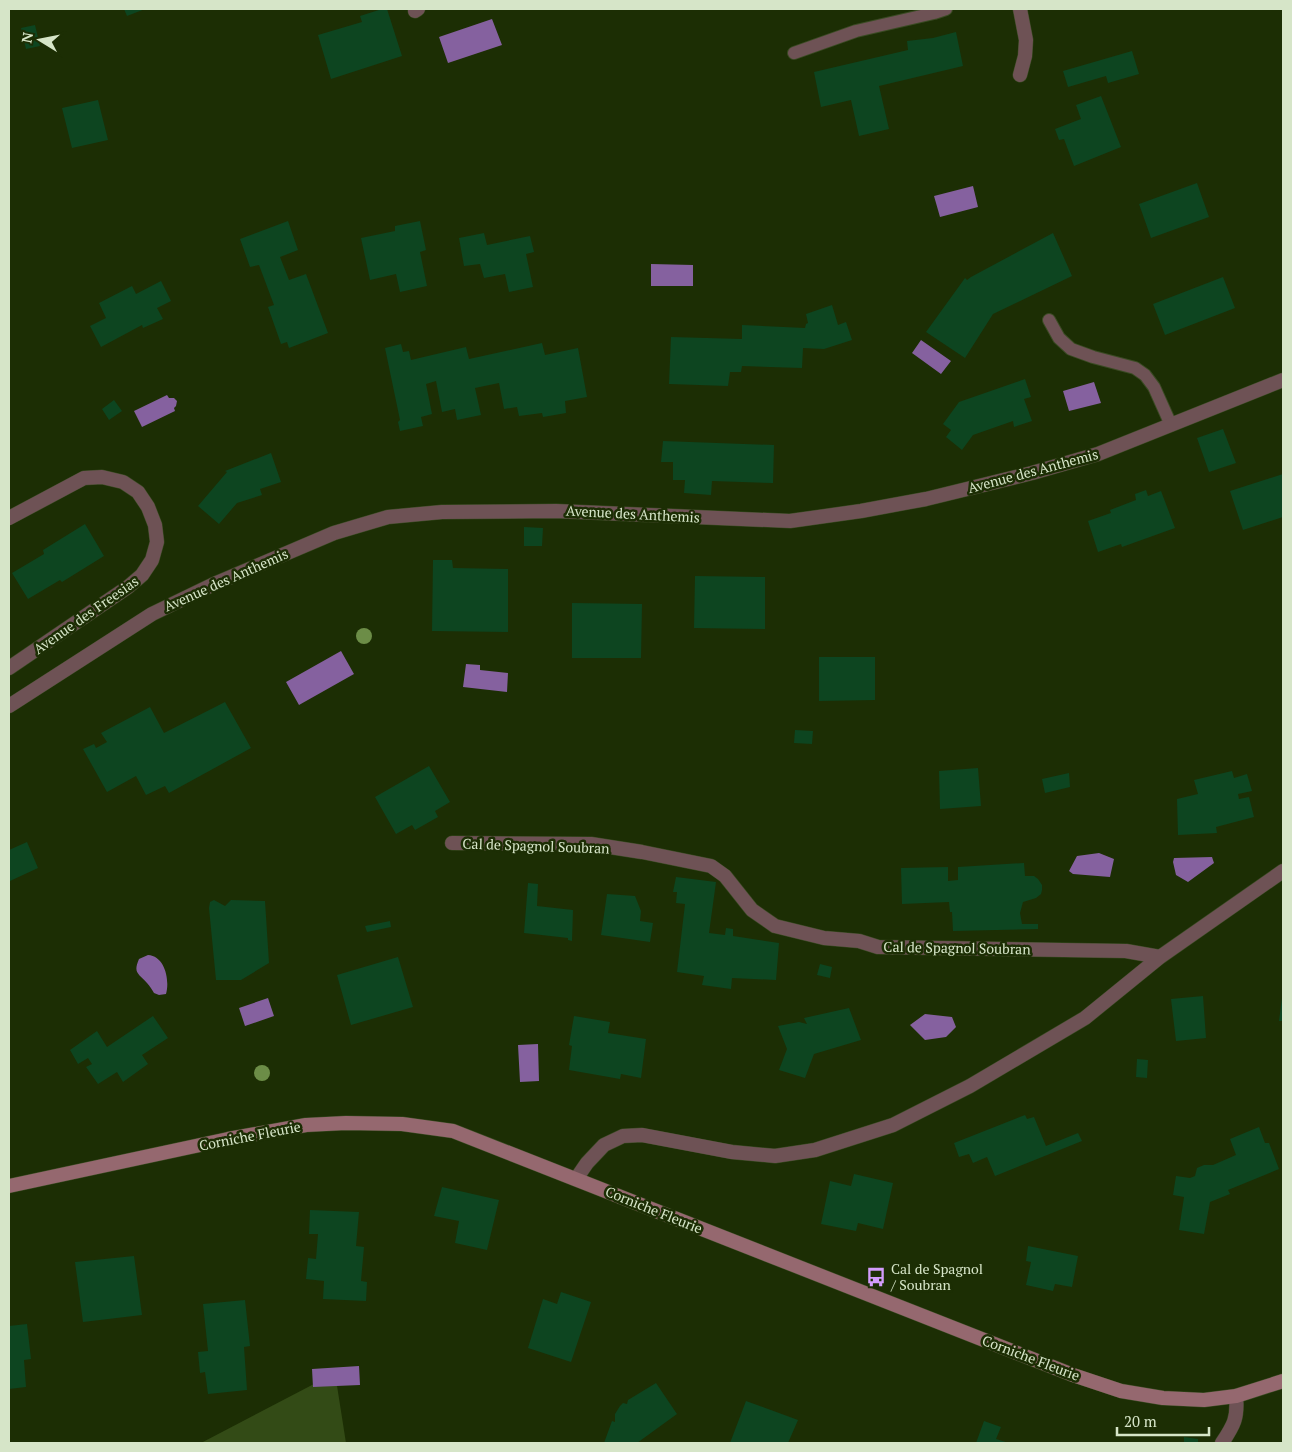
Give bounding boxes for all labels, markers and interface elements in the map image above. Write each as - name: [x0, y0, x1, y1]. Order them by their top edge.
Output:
- north arrow: [15, 15, 65, 65]
- text: N: [16, 30, 37, 45]
- street label: Avenue des Anthemis: [966, 444, 1100, 497]
- street label: Avenue des Anthemis: [566, 501, 700, 526]
- street label: Avenue des Anthemis: [161, 544, 291, 615]
- street label: Avenue des Freesias: [29, 571, 142, 658]
- street label: Cal de Spagnol Soubran: [462, 833, 611, 858]
- street label: Cal de Spagnol Soubran: [883, 937, 1031, 958]
- street label: Corniche Fleurie: [198, 1116, 302, 1155]
- street label: Corniche Fleurie: [603, 1181, 706, 1238]
- place label: Cal de Spagnol / Soubran: [890, 1259, 983, 1294]
- bus stop icon: Cal de Spagnol / Soubran: [865, 1266, 887, 1288]
- street label: Corniche Fleurie: [980, 1330, 1083, 1385]
- scale bar: [1117, 1404, 1210, 1436]
- text: 20 m: [1124, 1411, 1157, 1431]

